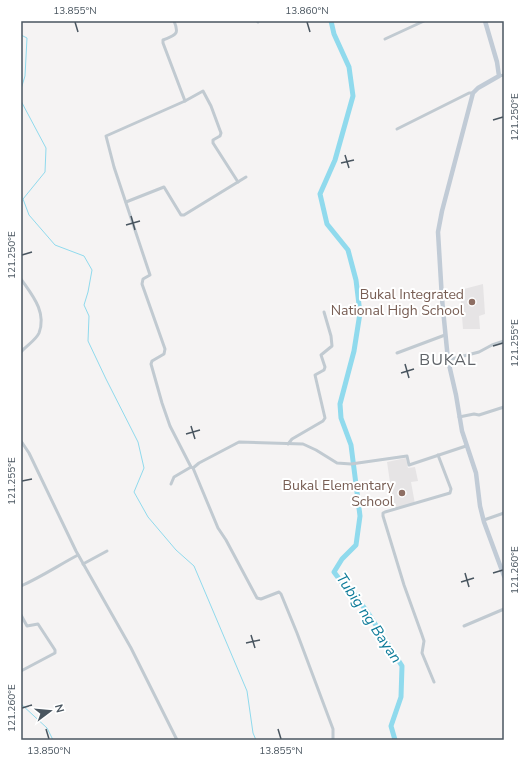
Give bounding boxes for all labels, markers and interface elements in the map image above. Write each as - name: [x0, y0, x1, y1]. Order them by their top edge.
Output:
- text: 13.855°N: [53, 4, 97, 18]
- text: 13.860°N: [285, 4, 329, 18]
- text: 121.250°E: [508, 93, 522, 141]
- text: 121.250°E: [5, 231, 19, 279]
- place label: Bukal Integrated National High School: [331, 285, 465, 320]
- marker: Bukal Integrated National High School: [467, 297, 477, 307]
- text: 121.255°E: [508, 319, 522, 367]
- district label: BUKAL: [419, 349, 477, 371]
- text: 121.255°E: [5, 457, 19, 505]
- place label: Bukal Elementary School: [283, 476, 395, 511]
- marker: Bukal Elementary School: [397, 488, 407, 498]
- text: 121.260°E: [508, 546, 522, 594]
- water label: Tubig ng Bayan: [332, 569, 406, 667]
- text: 121.260°E: [5, 684, 19, 732]
- north arrow: [30, 691, 70, 731]
- text: N: [51, 702, 67, 714]
- text: 13.850°N: [27, 744, 71, 758]
- text: 13.855°N: [259, 744, 303, 758]

